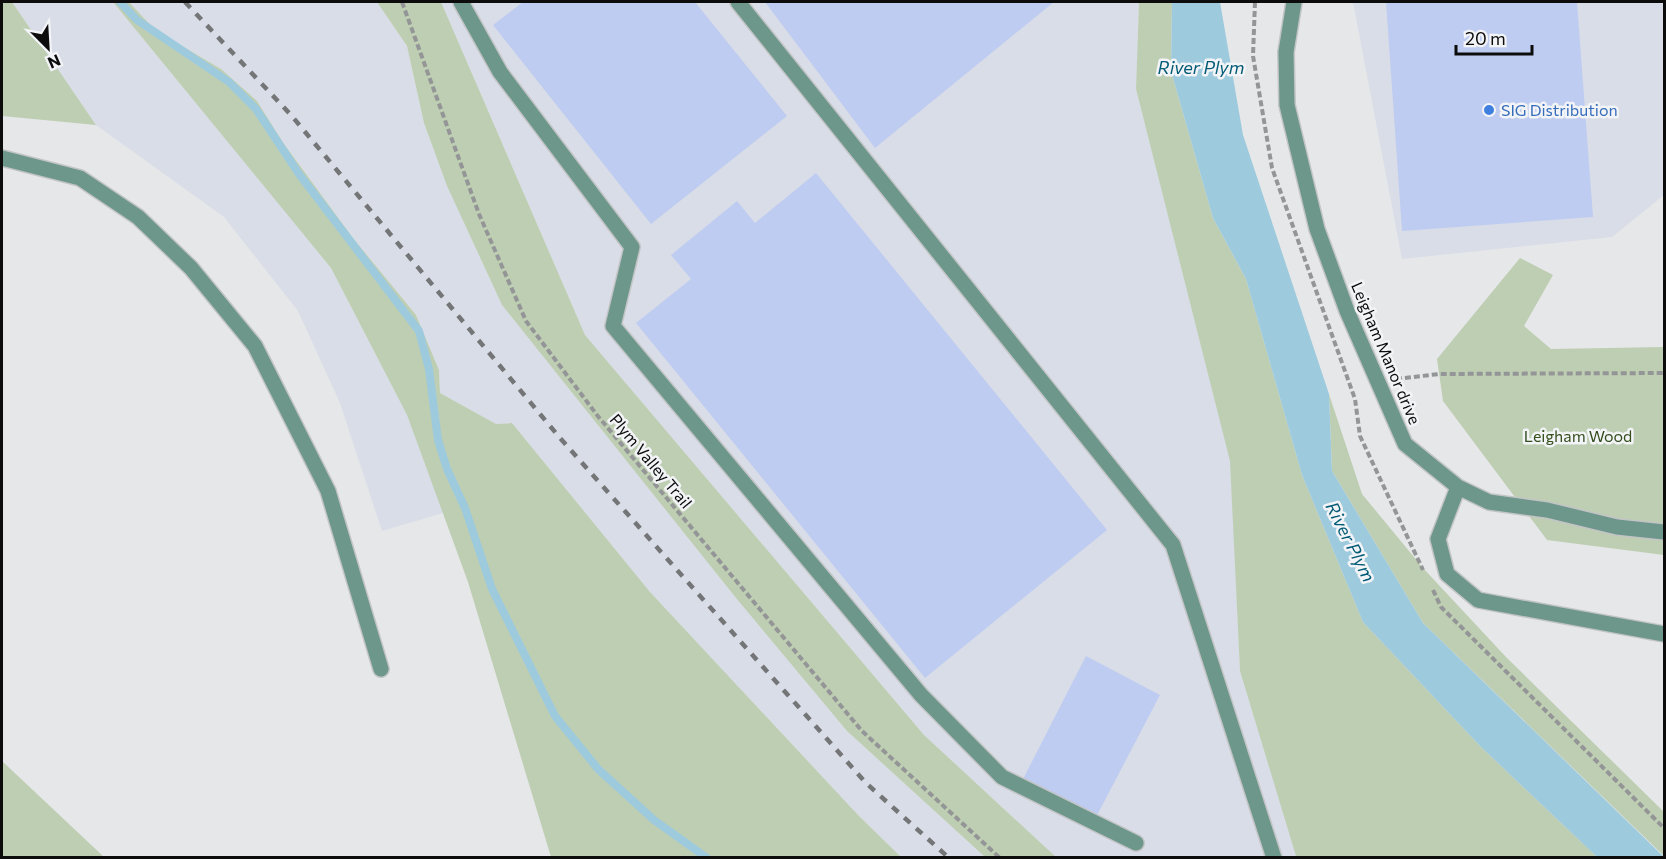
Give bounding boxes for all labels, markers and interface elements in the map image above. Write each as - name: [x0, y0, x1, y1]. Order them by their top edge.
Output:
- north arrow: [18, 18, 78, 78]
- scale bar: [1456, 18, 1532, 56]
- text: 20 m: [1465, 27, 1506, 49]
- text: N: [45, 51, 64, 73]
- water label: River Plym: [1158, 56, 1244, 78]
- place label: SIG Distribution: [1501, 100, 1618, 119]
- marker: SIG Distribution: [1482, 103, 1496, 117]
- street label: Leigham Manor drive: [1348, 279, 1425, 427]
- street label: Plym Valley Trail: [606, 410, 696, 512]
- park label: Leigham Wood: [1524, 426, 1632, 445]
- water label: River Plym: [1321, 498, 1380, 585]

